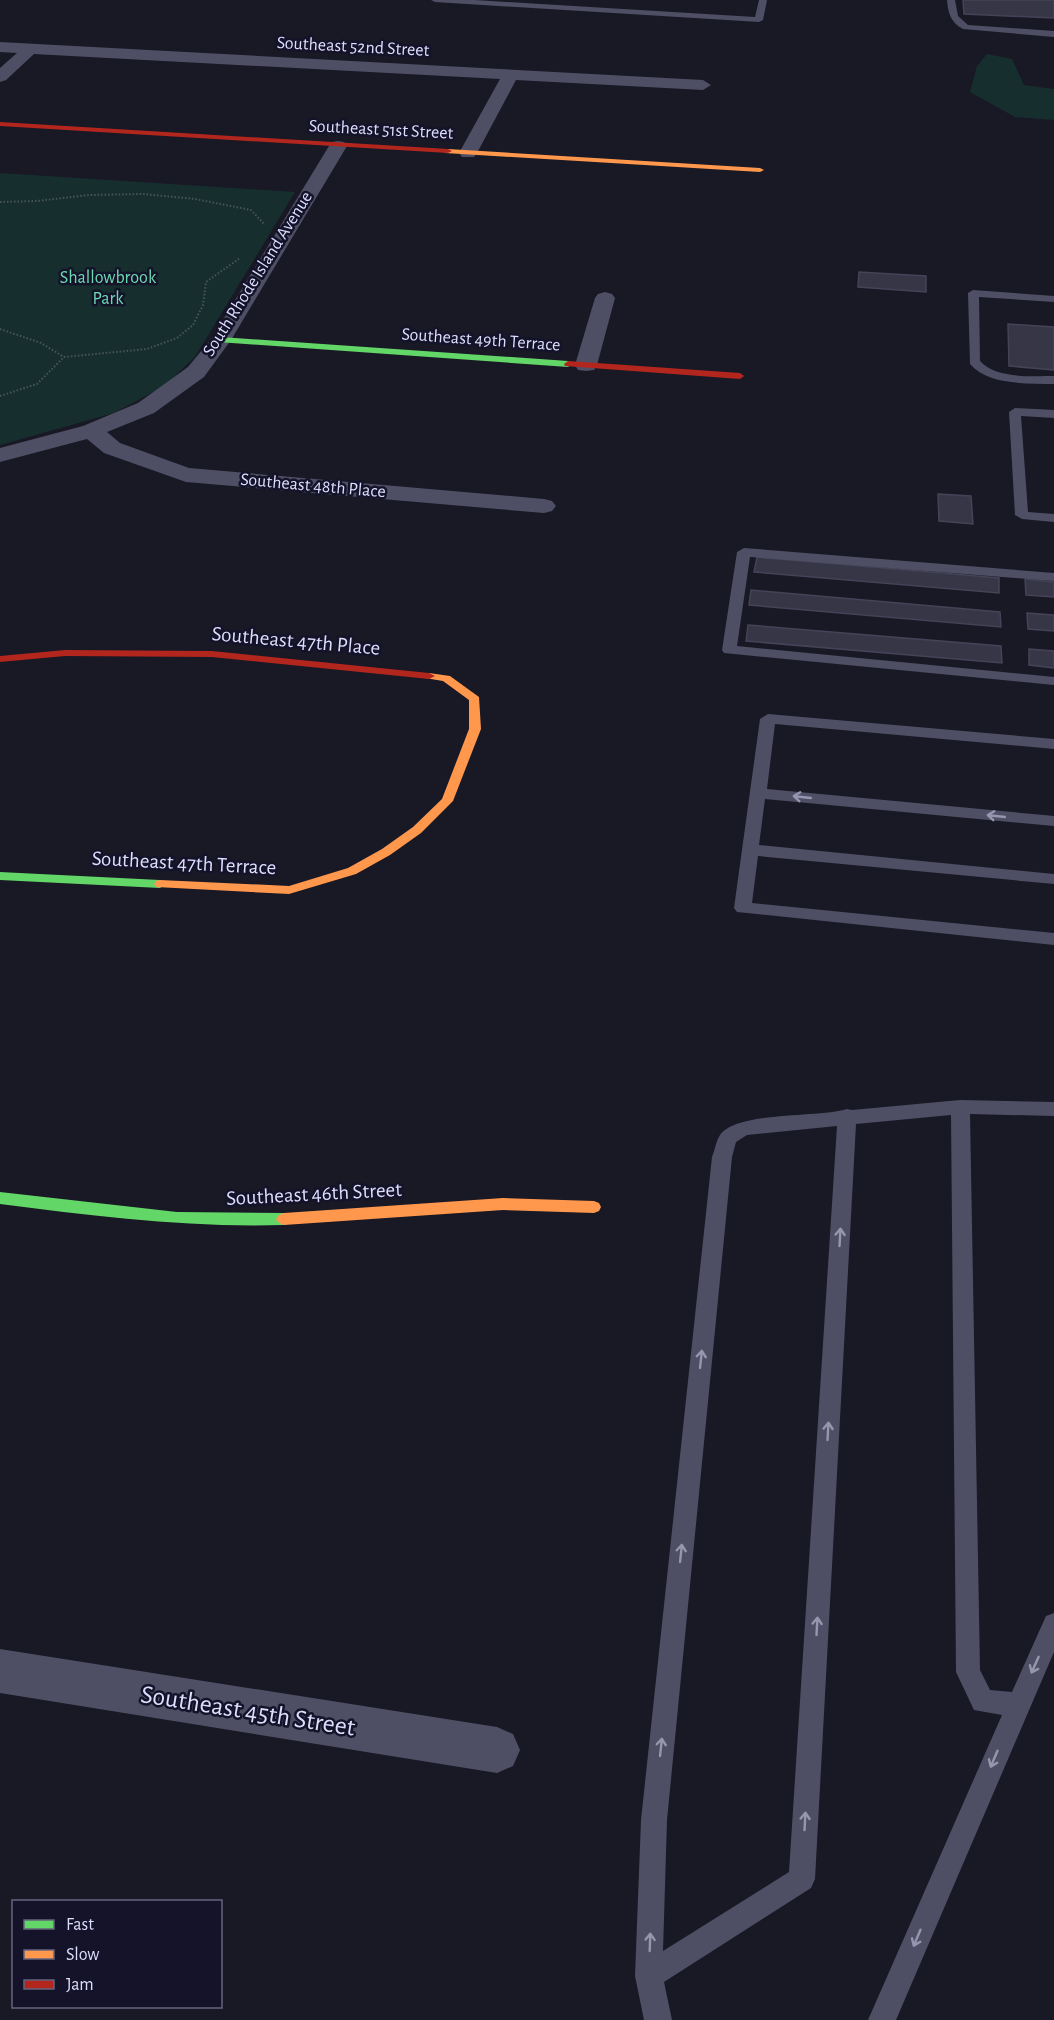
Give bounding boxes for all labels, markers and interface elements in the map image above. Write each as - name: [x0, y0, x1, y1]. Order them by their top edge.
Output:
- street label: Southeast 52nd Street: [276, 34, 430, 60]
- street label: Southeast 51st Street: [308, 117, 454, 143]
- street label: South Rhode Island Avenue: [200, 188, 316, 360]
- park label: Shallowbrook Park: [60, 269, 157, 308]
- street label: Southeast 49th Terrace: [401, 325, 561, 355]
- street label: Southeast 48th Place: [240, 471, 386, 501]
- street label: Southeast 47th Place: [211, 623, 381, 659]
- one-way arrow: [792, 791, 812, 802]
- one-way arrow: [986, 810, 1006, 821]
- street label: Southeast 47th Terrace: [91, 848, 277, 878]
- street label: Southeast 46th Street: [226, 1179, 403, 1209]
- one-way arrow: [835, 1227, 846, 1247]
- one-way arrow: [696, 1350, 707, 1370]
- one-way arrow: [823, 1422, 834, 1442]
- one-way arrow: [676, 1544, 687, 1564]
- one-way arrow: [811, 1617, 822, 1637]
- one-way arrow: [1029, 1655, 1041, 1673]
- street label: Southeast 45th Street: [139, 1681, 357, 1741]
- one-way arrow: [656, 1738, 667, 1758]
- one-way arrow: [988, 1750, 999, 1768]
- one-way arrow: [800, 1811, 811, 1831]
- legend: [12, 1900, 222, 2008]
- text: Fast: [66, 1916, 94, 1934]
- one-way arrow: [911, 1929, 922, 1947]
- one-way arrow: [644, 1932, 655, 1952]
- text: Slow: [66, 1946, 99, 1964]
- text: Jam: [66, 1976, 94, 1994]

